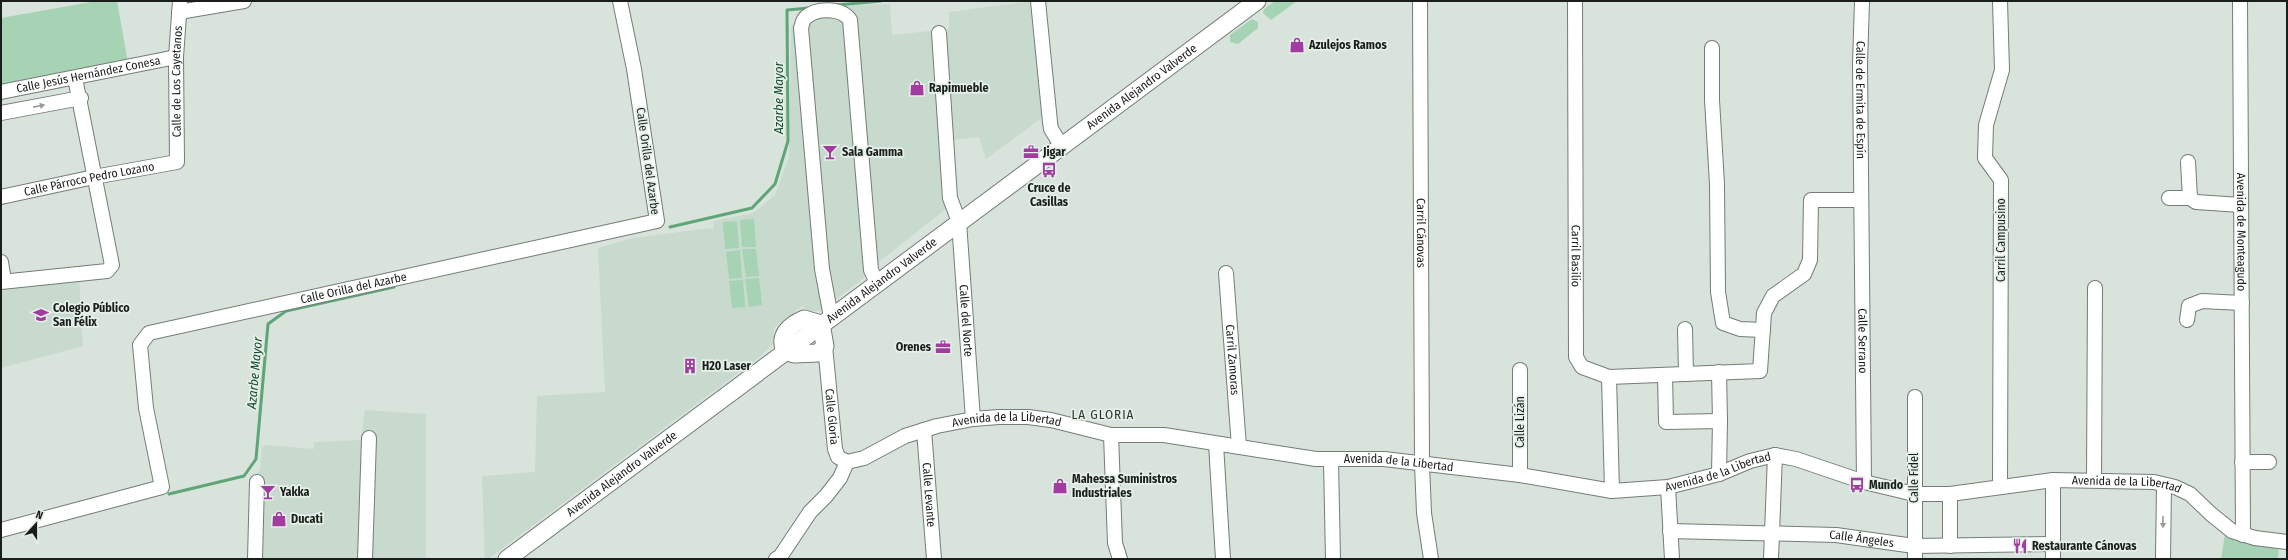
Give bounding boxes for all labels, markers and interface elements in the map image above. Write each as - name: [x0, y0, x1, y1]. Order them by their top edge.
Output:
- street label: Calle de Los Cayetanos: [169, 25, 185, 137]
- shop icon: Azulejos Ramos: [1288, 36, 1306, 54]
- place label: Azulejos Ramos: [1308, 38, 1387, 52]
- street label: Avenida Alejandro Valverde: [1084, 41, 1200, 132]
- street label: Calle de Ermita de Espín: [1853, 41, 1868, 159]
- street label: Calle Jesús Hernández Conesa: [15, 53, 162, 96]
- water label: Azarbe Mayor: [771, 62, 786, 135]
- shop icon: Rapimueble: [908, 79, 926, 97]
- place label: Rapimueble: [929, 81, 989, 95]
- one-way arrow: [33, 103, 45, 109]
- street label: Calle Orilla del Azarbe: [634, 106, 662, 216]
- bar icon: Sala Gamma: [821, 143, 839, 161]
- office icon: Jigar: [1022, 143, 1040, 161]
- place label: Sala Gamma: [842, 145, 903, 159]
- place label: Jigar: [1042, 145, 1066, 159]
- street label: Calle Párroco Pedro Lozano: [23, 159, 155, 199]
- bus stop icon: Cruce de Casillas: [1040, 161, 1058, 179]
- street label: Avenida de Monteagudo: [2234, 173, 2249, 291]
- place label: Cruce de Casillas: [1028, 181, 1070, 209]
- street label: Carril Cánovas: [1414, 198, 1428, 268]
- street label: Carril Campusino: [1994, 198, 2008, 282]
- street label: Carril Basilio: [1569, 225, 1583, 287]
- street label: Avenida Alejandro Valverde: [824, 235, 940, 326]
- street label: Calle Orilla del Azarbe: [299, 269, 408, 306]
- street label: Calle del Norte: [956, 284, 976, 358]
- place label: Colegio Público San Félix: [53, 301, 130, 329]
- school or university icon: Colegio Público San Félix: [32, 306, 50, 324]
- street label: Calle Serrano: [1855, 308, 1870, 374]
- street label: Carril Zamoras: [1223, 324, 1242, 396]
- water label: Azarbe Mayor: [244, 336, 265, 411]
- office icon: Orenes: [934, 338, 952, 356]
- place label: Orenes: [896, 340, 932, 354]
- building icon: H20 Laser: [681, 357, 699, 375]
- place label: H20 Laser: [702, 359, 752, 373]
- street label: Calle Gloria: [822, 388, 842, 445]
- street label: Calle Lizán: [1513, 396, 1527, 448]
- district label: LA GLORIA: [1072, 407, 1134, 422]
- street label: Avenida de la Libertad: [951, 410, 1063, 430]
- street label: Avenida Alejandro Valverde: [564, 428, 680, 519]
- street label: Avenida de la Libertad: [1664, 449, 1772, 494]
- street label: Avenida de la Libertad: [1344, 452, 1454, 474]
- street label: Calle Fidel: [1907, 453, 1921, 503]
- street label: Calle Levante: [920, 462, 939, 528]
- place label: Mahessa Suministros Industriales: [1072, 472, 1178, 500]
- street label: Avenida de la Libertad: [2072, 473, 2184, 496]
- bus stop icon: Mundo: [1848, 476, 1866, 494]
- shop icon: Mahessa Suministros Industriales: [1051, 477, 1069, 495]
- place label: Mundo: [1869, 478, 1904, 492]
- bar icon: Yakka: [259, 483, 277, 501]
- place label: Yakka: [279, 485, 309, 499]
- north arrow: [16, 504, 56, 544]
- text: N: [34, 508, 45, 522]
- shop icon: Ducati: [270, 510, 288, 528]
- place label: Ducati: [291, 512, 323, 526]
- one-way arrow: [2160, 516, 2166, 529]
- street label: Calle Ángeles: [1829, 528, 1895, 550]
- restaurant icon: Restaurante Cánovas: [2011, 537, 2029, 555]
- place label: Restaurante Cánovas: [2032, 539, 2137, 553]

